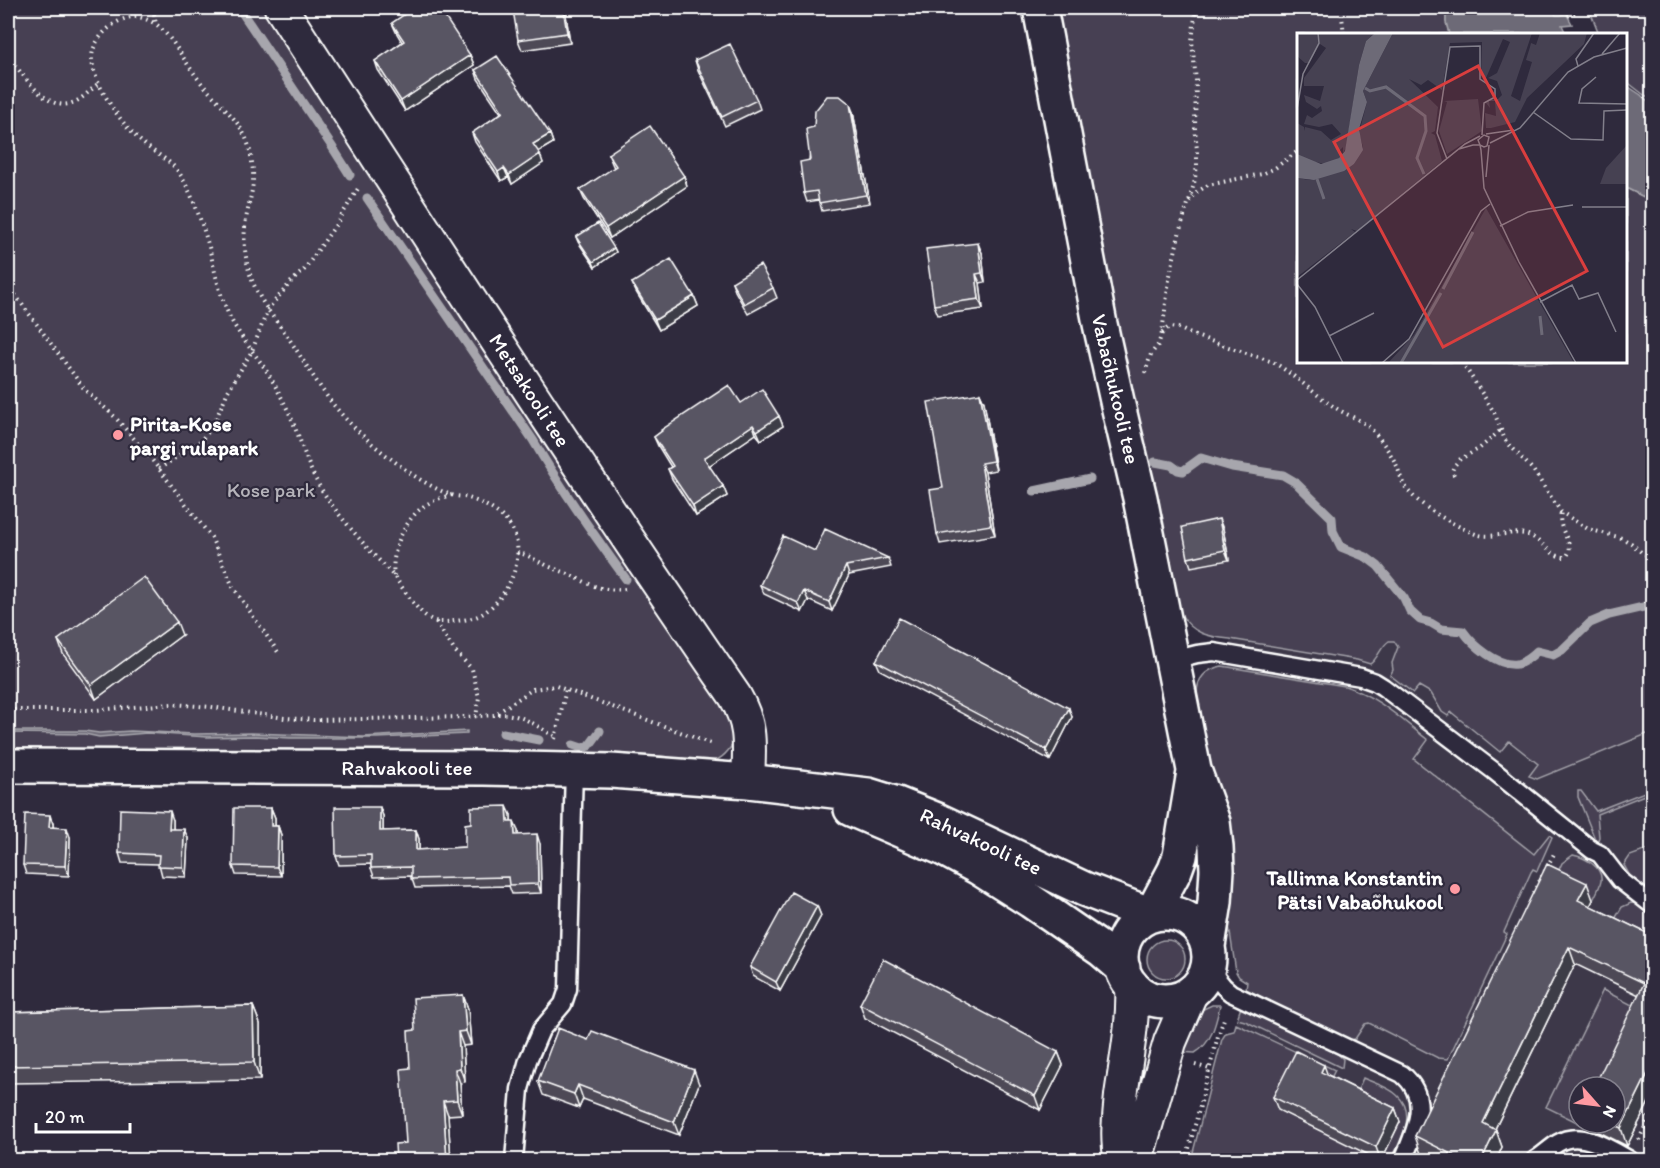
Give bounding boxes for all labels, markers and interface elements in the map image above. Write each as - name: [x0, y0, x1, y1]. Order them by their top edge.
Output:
- inset map: [1297, 33, 1627, 363]
- street label: Vabaõhukooli tee: [1087, 312, 1145, 466]
- street label: Metsakooli tee: [484, 329, 576, 451]
- place label: Pirita-Kose pargi rulapark: [129, 411, 259, 461]
- marker: Pirita-Kose pargi rulapark: [111, 428, 125, 442]
- park label: Kose park: [227, 477, 315, 502]
- street label: Rahvakooli tee: [341, 755, 473, 780]
- street label: Rahvakooli tee: [916, 802, 1046, 880]
- place label: Tallinna Konstantin Pätsi Vabaõhukool: [1265, 865, 1444, 914]
- marker: Tallinna Konstantin Pätsi Vabaõhukool: [1448, 882, 1462, 896]
- north arrow: [1567, 1075, 1627, 1135]
- scale bar: [36, 1096, 130, 1134]
- text: N: [1599, 1103, 1621, 1121]
- text: 20 m: [45, 1106, 85, 1128]

